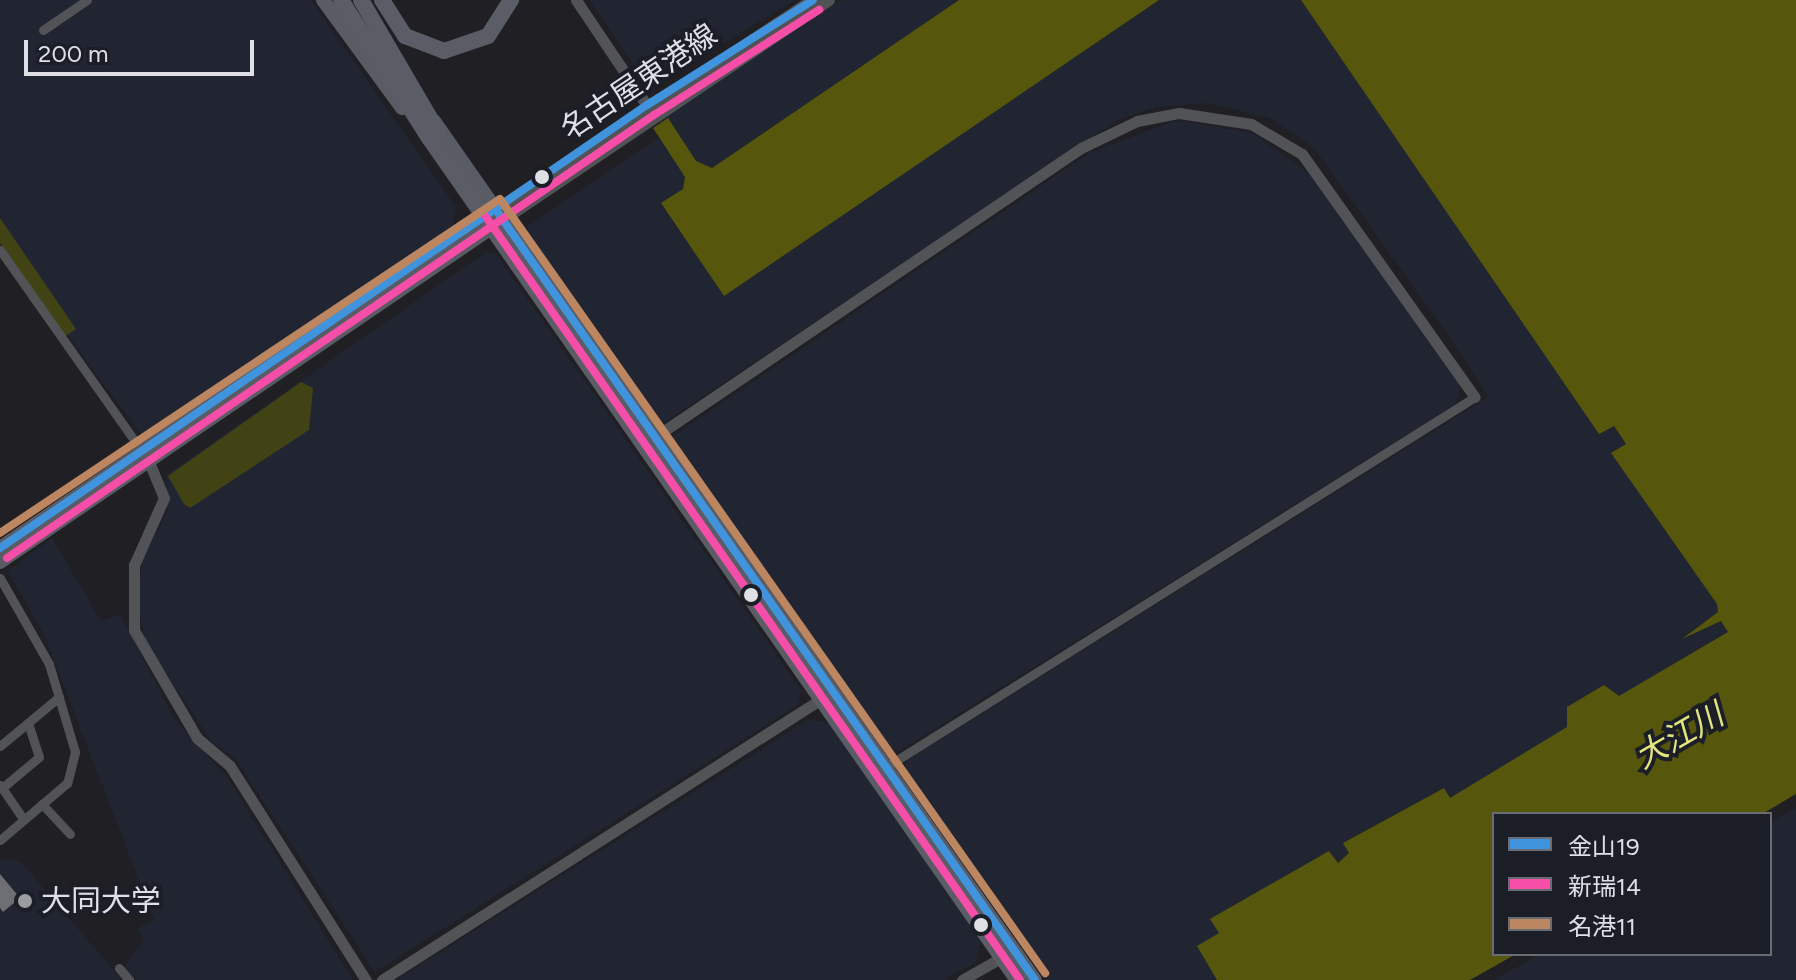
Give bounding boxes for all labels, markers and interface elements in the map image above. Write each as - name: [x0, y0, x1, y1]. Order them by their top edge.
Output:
- street label: 名古屋東港線: [554, 17, 724, 147]
- scale bar: [28, 24, 258, 74]
- text: 200 m: [38, 39, 109, 68]
- unlabelled marker: [534, 169, 550, 185]
- unlabelled marker: [743, 587, 759, 603]
- water label: 大江川: [1628, 695, 1730, 777]
- legend: [1492, 812, 1772, 956]
- text: 金山19: [1568, 832, 1640, 861]
- text: 新瑞14: [1568, 872, 1641, 901]
- place label: 大同大学: [41, 883, 161, 919]
- marker: 大同大学: [16, 892, 34, 910]
- text: 名港11: [1568, 912, 1636, 941]
- unlabelled marker: [973, 917, 989, 933]

